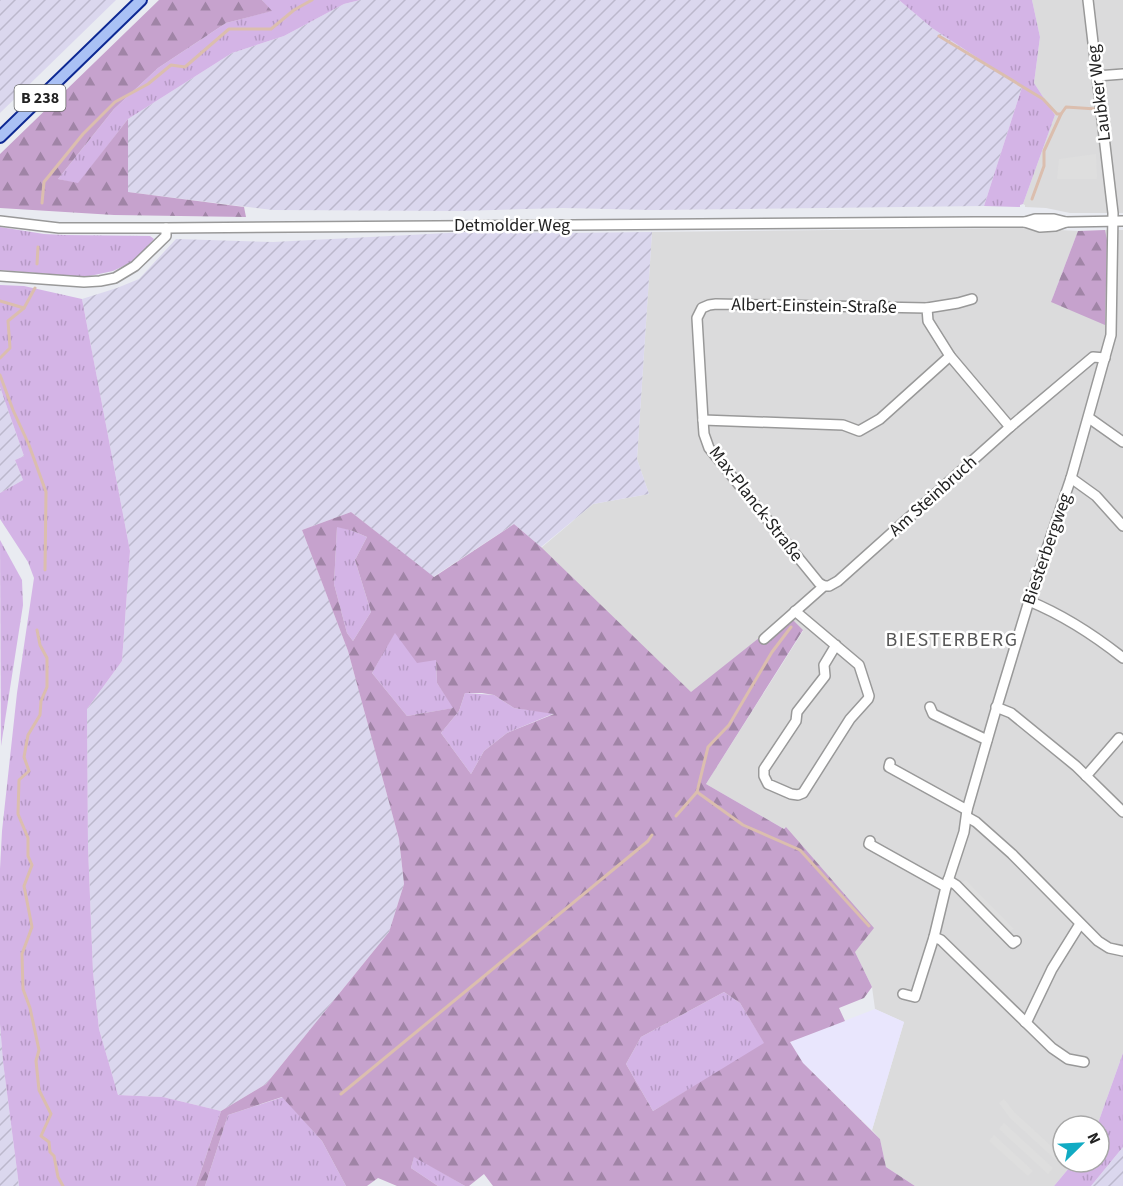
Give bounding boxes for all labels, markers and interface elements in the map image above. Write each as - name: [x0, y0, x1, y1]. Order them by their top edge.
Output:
- street label: Laubker Weg: [1081, 43, 1117, 143]
- road number: B 238: [15, 85, 66, 111]
- street label: Detmolder Weg: [454, 213, 570, 238]
- street label: Albert-Einstein-Straße: [731, 292, 897, 320]
- street label: Max-Planck-Straße: [703, 441, 809, 567]
- street label: Am Steinbruch: [884, 450, 982, 542]
- street label: Biesterbergweg: [1016, 490, 1078, 608]
- district label: BIESTERBERG: [886, 626, 1019, 654]
- north arrow: [1051, 1114, 1111, 1174]
- text: N: [1082, 1129, 1106, 1148]

